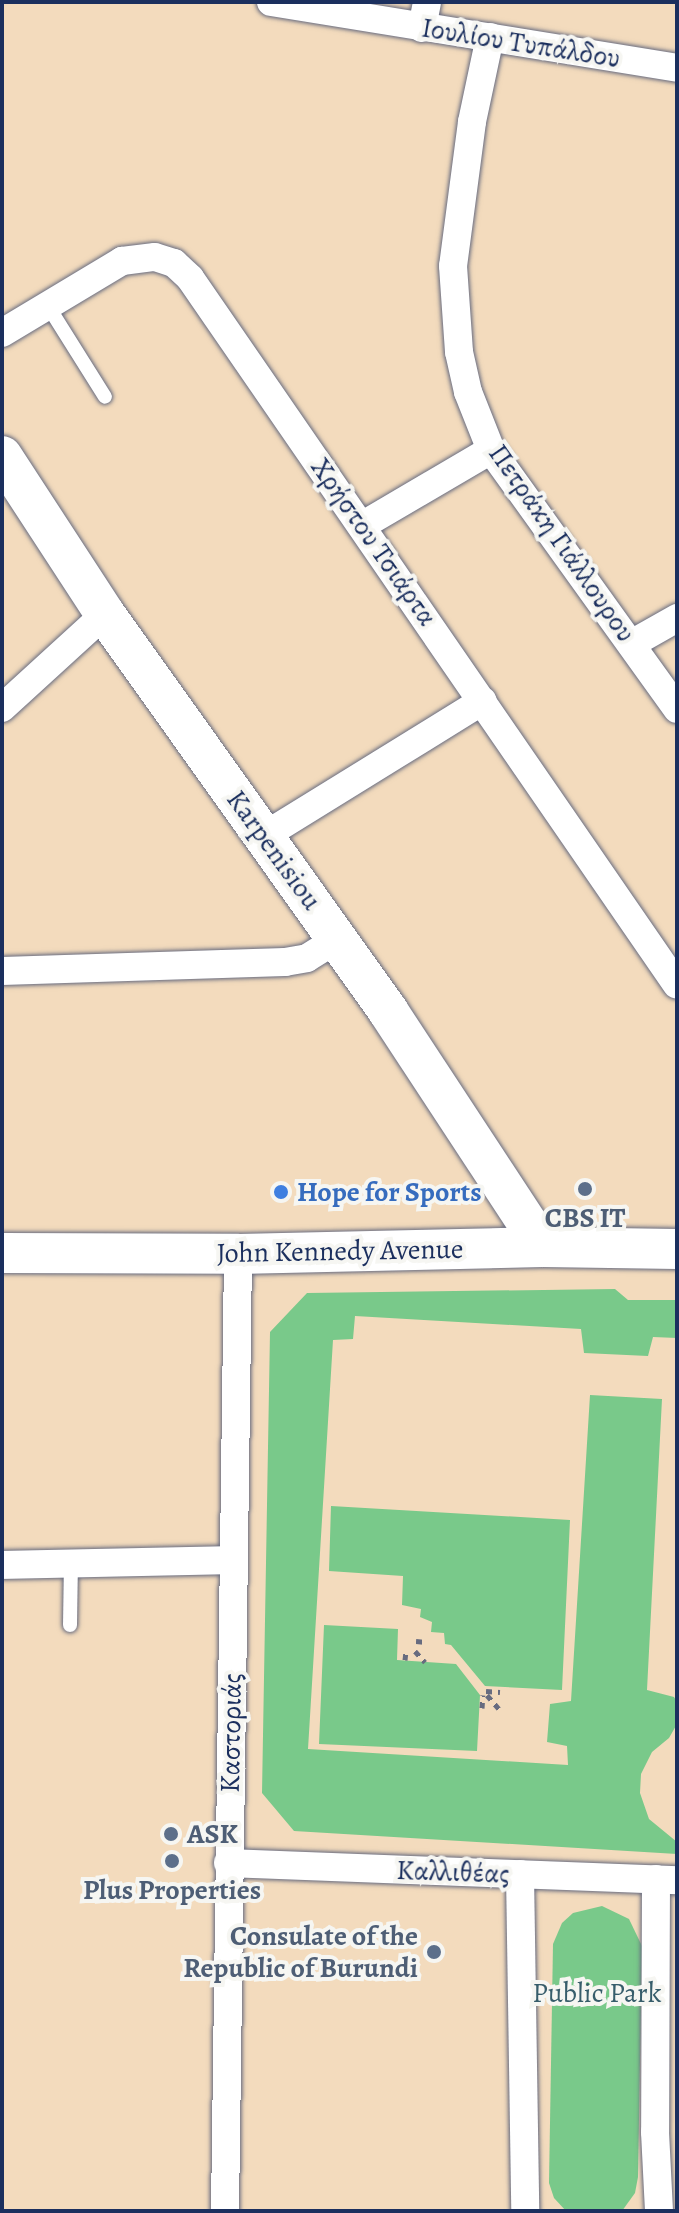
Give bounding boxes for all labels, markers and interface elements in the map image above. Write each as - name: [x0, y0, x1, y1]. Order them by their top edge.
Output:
- street label: Ιουλίου Τυπάλδου: [419, 11, 623, 75]
- street label: Πετράκη Γιάλλουρου: [481, 438, 643, 648]
- street label: Χρήστου Τσιάρτα: [304, 452, 444, 632]
- street label: Karpenisiou: [219, 784, 329, 916]
- place label: Hope for Sports: [297, 1175, 482, 1209]
- marker: CBS IT: [576, 1180, 594, 1198]
- marker: Hope for Sports: [272, 1183, 290, 1201]
- place label: CBS IT: [545, 1201, 625, 1235]
- street label: John Kennedy Avenue: [216, 1232, 464, 1270]
- street label: Καστοριάς: [213, 1673, 249, 1793]
- place label: ASK: [187, 1817, 238, 1851]
- marker: ASK: [162, 1825, 180, 1843]
- marker: Plus Properties: [163, 1852, 181, 1870]
- street label: Καλλιθέας: [396, 1853, 510, 1891]
- place label: Plus Properties: [83, 1873, 261, 1907]
- place label: Consulate of the Republic of Burundi: [183, 1919, 418, 1985]
- marker: Consulate of the Republic of Burundi: [425, 1943, 443, 1961]
- park label: Public Park: [532, 1976, 662, 2010]

